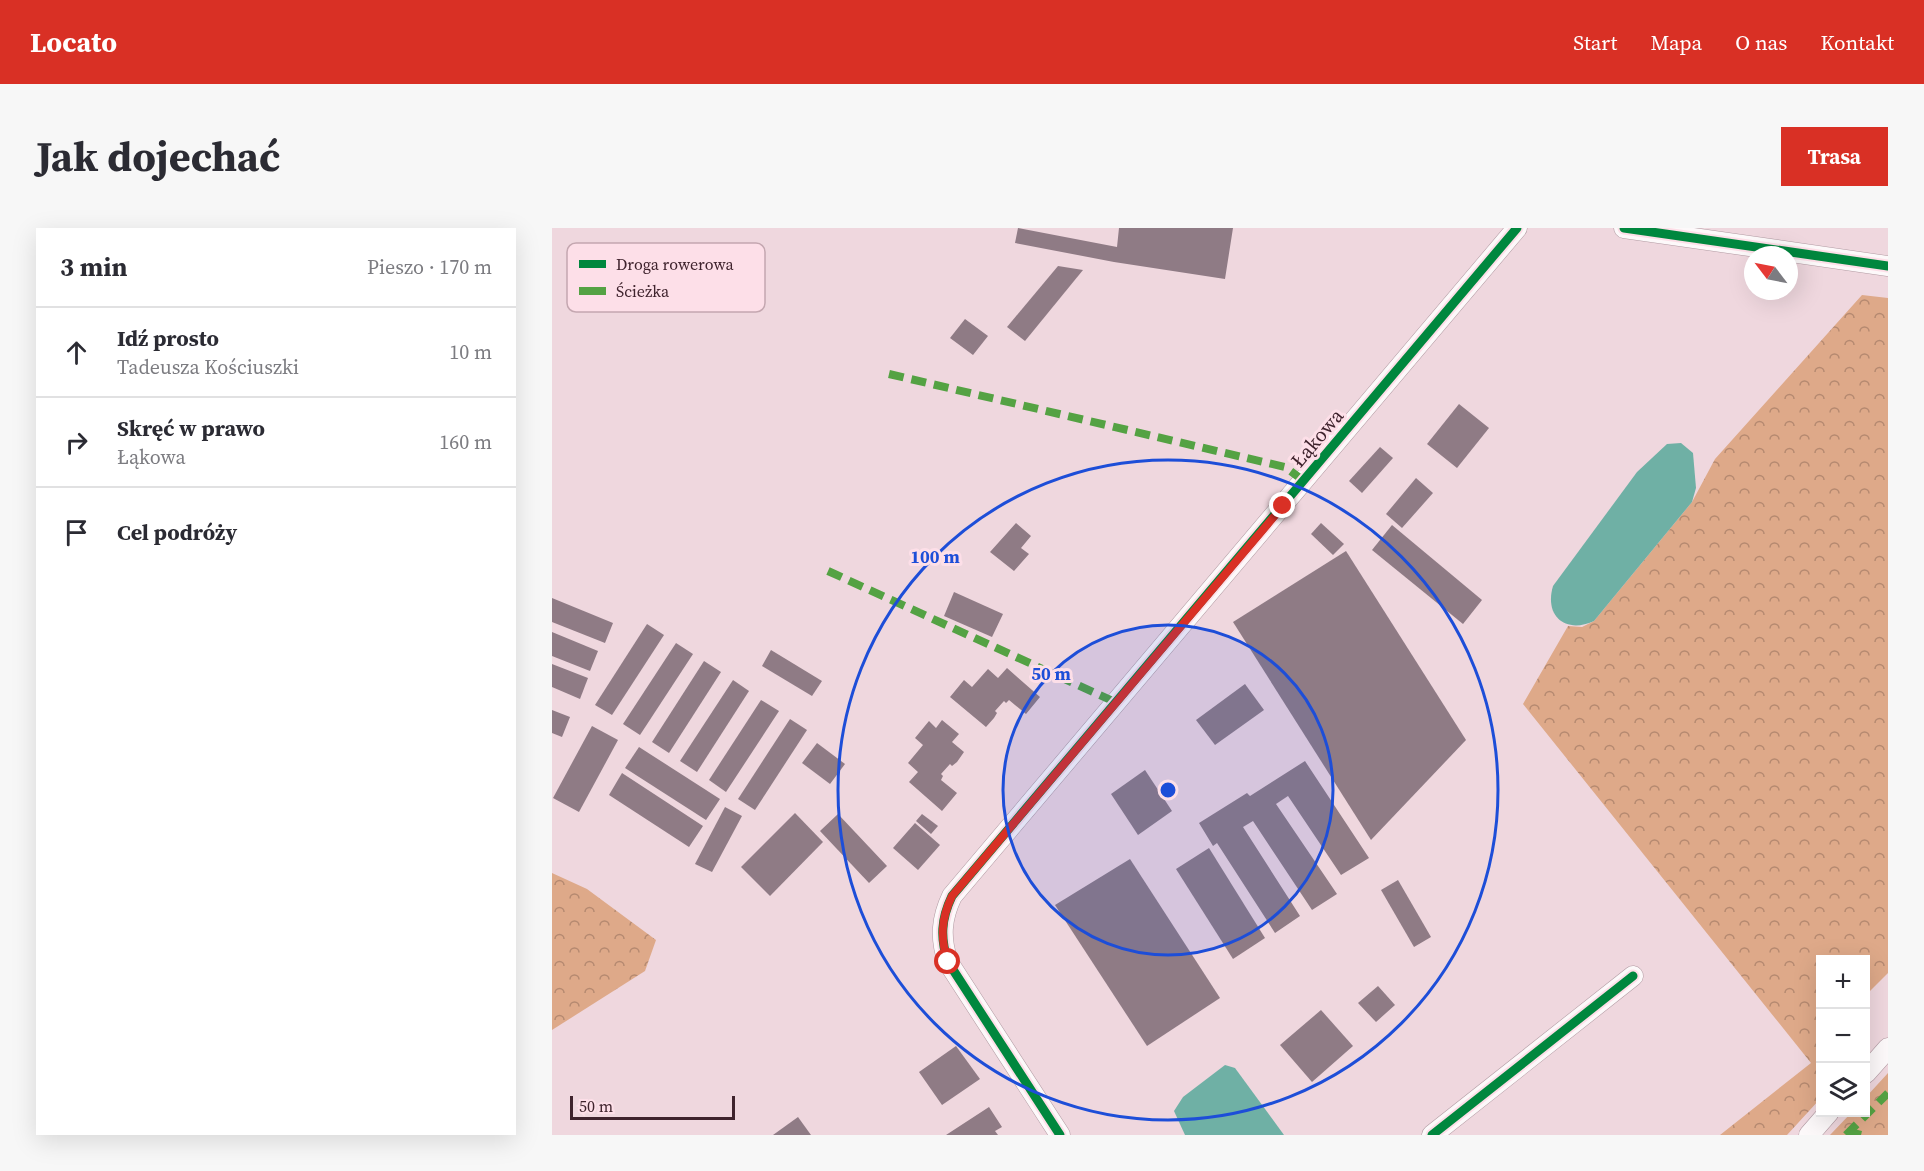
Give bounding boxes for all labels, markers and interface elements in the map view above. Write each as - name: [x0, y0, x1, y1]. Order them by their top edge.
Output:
- text: Locato: [30, 23, 117, 61]
- text: Start: [1573, 28, 1617, 57]
- text: Mapa: [1650, 28, 1702, 57]
- text: O nas: [1735, 28, 1787, 57]
- text: Kontakt: [1820, 28, 1894, 57]
- text: Jak dojechać: [36, 127, 281, 185]
- button: Trasa: [1781, 127, 1888, 186]
- legend: [567, 243, 765, 312]
- north arrow: [1744, 246, 1798, 300]
- text: 3 min: [60, 249, 127, 285]
- text: Pieszo · 170 m: [367, 253, 492, 281]
- text: Droga rowerowa: [616, 253, 734, 275]
- text: Ścieżka: [616, 280, 670, 302]
- text: Idź prosto: [117, 323, 219, 353]
- icon: ahead: [60, 336, 93, 369]
- text: 10 m: [449, 338, 492, 366]
- text: Tadeusza Kościuszki: [117, 353, 299, 381]
- street label: Łąkowa: [1284, 402, 1350, 473]
- text: Skręć w prawo: [117, 413, 265, 443]
- icon: right: [60, 426, 93, 459]
- text: 160 m: [439, 428, 492, 456]
- text: Łąkowa: [117, 443, 186, 471]
- route end: [1269, 492, 1295, 518]
- icon: arrive: [60, 516, 93, 549]
- text: Cel podróży: [117, 517, 237, 547]
- text: 100 m: [910, 544, 960, 569]
- text: 50 m: [1031, 661, 1071, 686]
- centre of rings: [1158, 780, 1178, 800]
- route start: [934, 948, 960, 974]
- map controls: [1816, 955, 1870, 1117]
- button: +: [1816, 955, 1870, 1009]
- button: −: [1816, 1009, 1870, 1063]
- button: layers: [1816, 1063, 1870, 1117]
- scale bar: [570, 1093, 735, 1120]
- text: 50 m: [579, 1095, 613, 1117]

